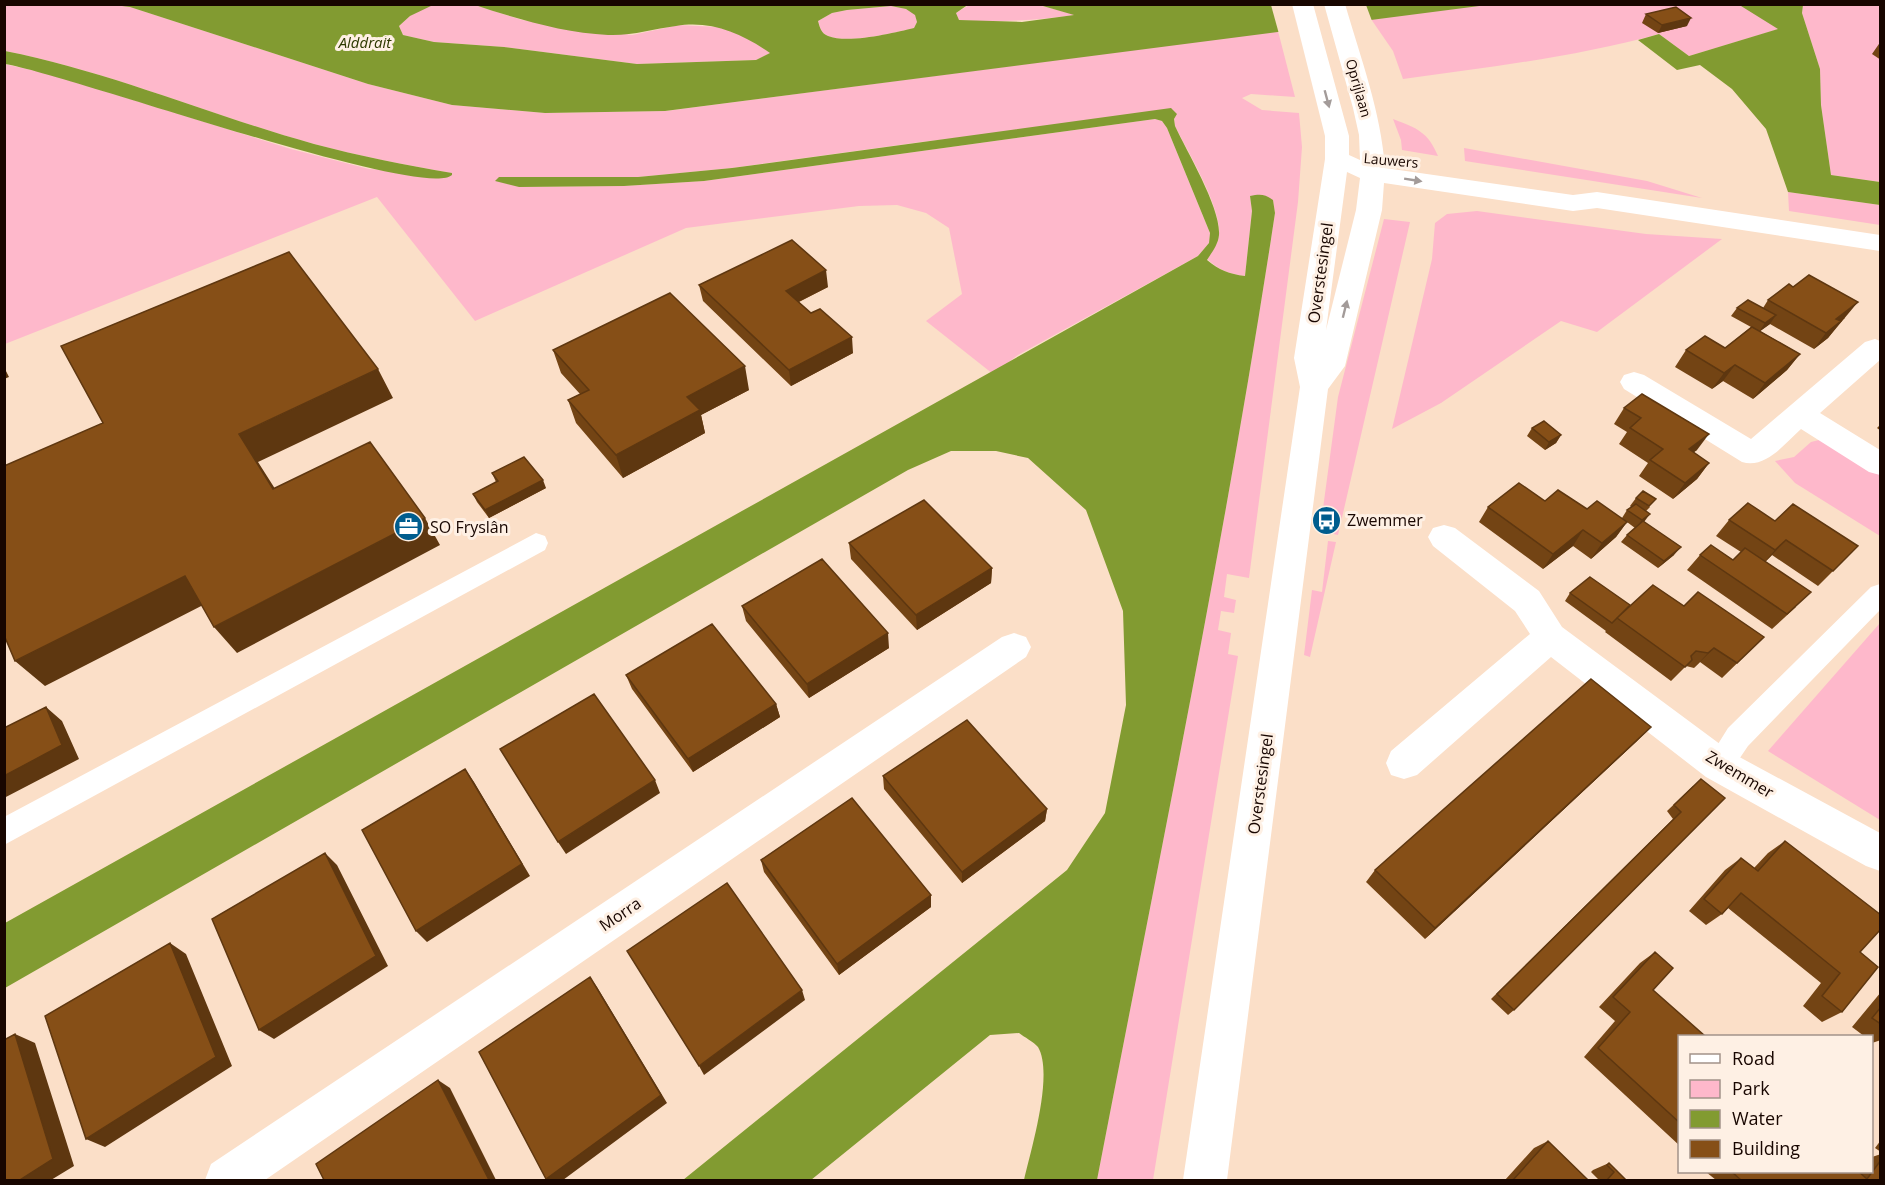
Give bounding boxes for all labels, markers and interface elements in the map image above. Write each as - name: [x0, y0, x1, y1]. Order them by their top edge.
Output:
- water label: Alddrait: [338, 32, 392, 52]
- street label: Oprijlaan: [1342, 57, 1376, 119]
- one-way arrow: [1323, 90, 1332, 108]
- street label: Lauwers: [1363, 148, 1419, 172]
- one-way arrow: [1404, 176, 1423, 185]
- street label: Overstesingel: [1302, 221, 1338, 325]
- one-way arrow: [1341, 300, 1351, 318]
- bus stop icon: Zwemmer: [1310, 504, 1342, 536]
- place label: Zwemmer: [1347, 509, 1423, 531]
- office icon: SO Fryslân: [393, 511, 425, 543]
- place label: SO Fryslân: [430, 516, 509, 538]
- street label: Overstesingel: [1242, 732, 1278, 836]
- street label: Zwemmer: [1702, 745, 1778, 803]
- street label: Morra: [595, 892, 645, 936]
- legend: [1678, 1035, 1873, 1173]
- text: Road: [1732, 1046, 1775, 1070]
- text: Park: [1732, 1076, 1770, 1100]
- text: Water: [1732, 1106, 1783, 1130]
- text: Building: [1732, 1136, 1800, 1160]

